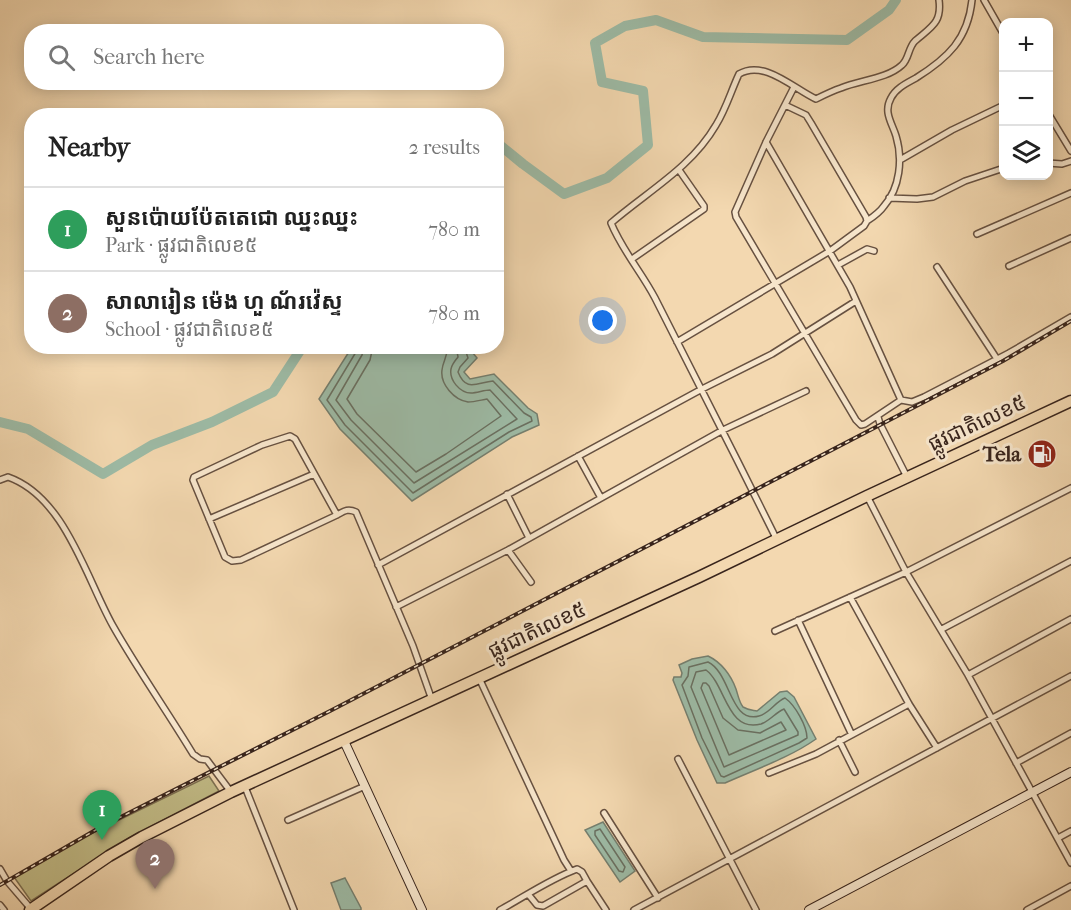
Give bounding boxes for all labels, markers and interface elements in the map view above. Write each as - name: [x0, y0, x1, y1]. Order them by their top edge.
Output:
- map controls: [999, 18, 1053, 180]
- button: +: [999, 18, 1053, 72]
- search box: [24, 24, 504, 90]
- icon: search: [45, 41, 78, 74]
- text: Search here: [93, 44, 205, 70]
- button: −: [999, 72, 1053, 126]
- button: layers: [999, 126, 1053, 180]
- text: Nearby: [48, 132, 130, 163]
- text: 2 results: [409, 136, 480, 159]
- text: សួនប៉ោយប៉ែតតេជោ ឈ្នះឈ្នះ: [105, 205, 358, 231]
- text: 1: [64, 218, 71, 241]
- text: 780 m: [428, 218, 480, 241]
- text: Park · ផ្លូវជាតិលេខ៥: [105, 234, 257, 257]
- text: សាលារៀន ម៉េង ហួ ណ័រវ៉េស្ទ: [105, 289, 343, 315]
- text: 2: [62, 302, 73, 325]
- text: 780 m: [428, 302, 480, 325]
- your location: [588, 306, 617, 335]
- text: School · ផ្លូវជាតិលេខ៥: [105, 318, 274, 341]
- street label: ផ្លូវជាតិលេខ៥: [924, 390, 1033, 463]
- fuel station icon: Tela: [1026, 438, 1058, 470]
- place label: Tela: [982, 442, 1022, 466]
- street label: ផ្លូវជាតិលេខ៥: [484, 597, 593, 670]
- pin: 1: [82, 790, 122, 840]
- pin: 2: [136, 840, 174, 889]

